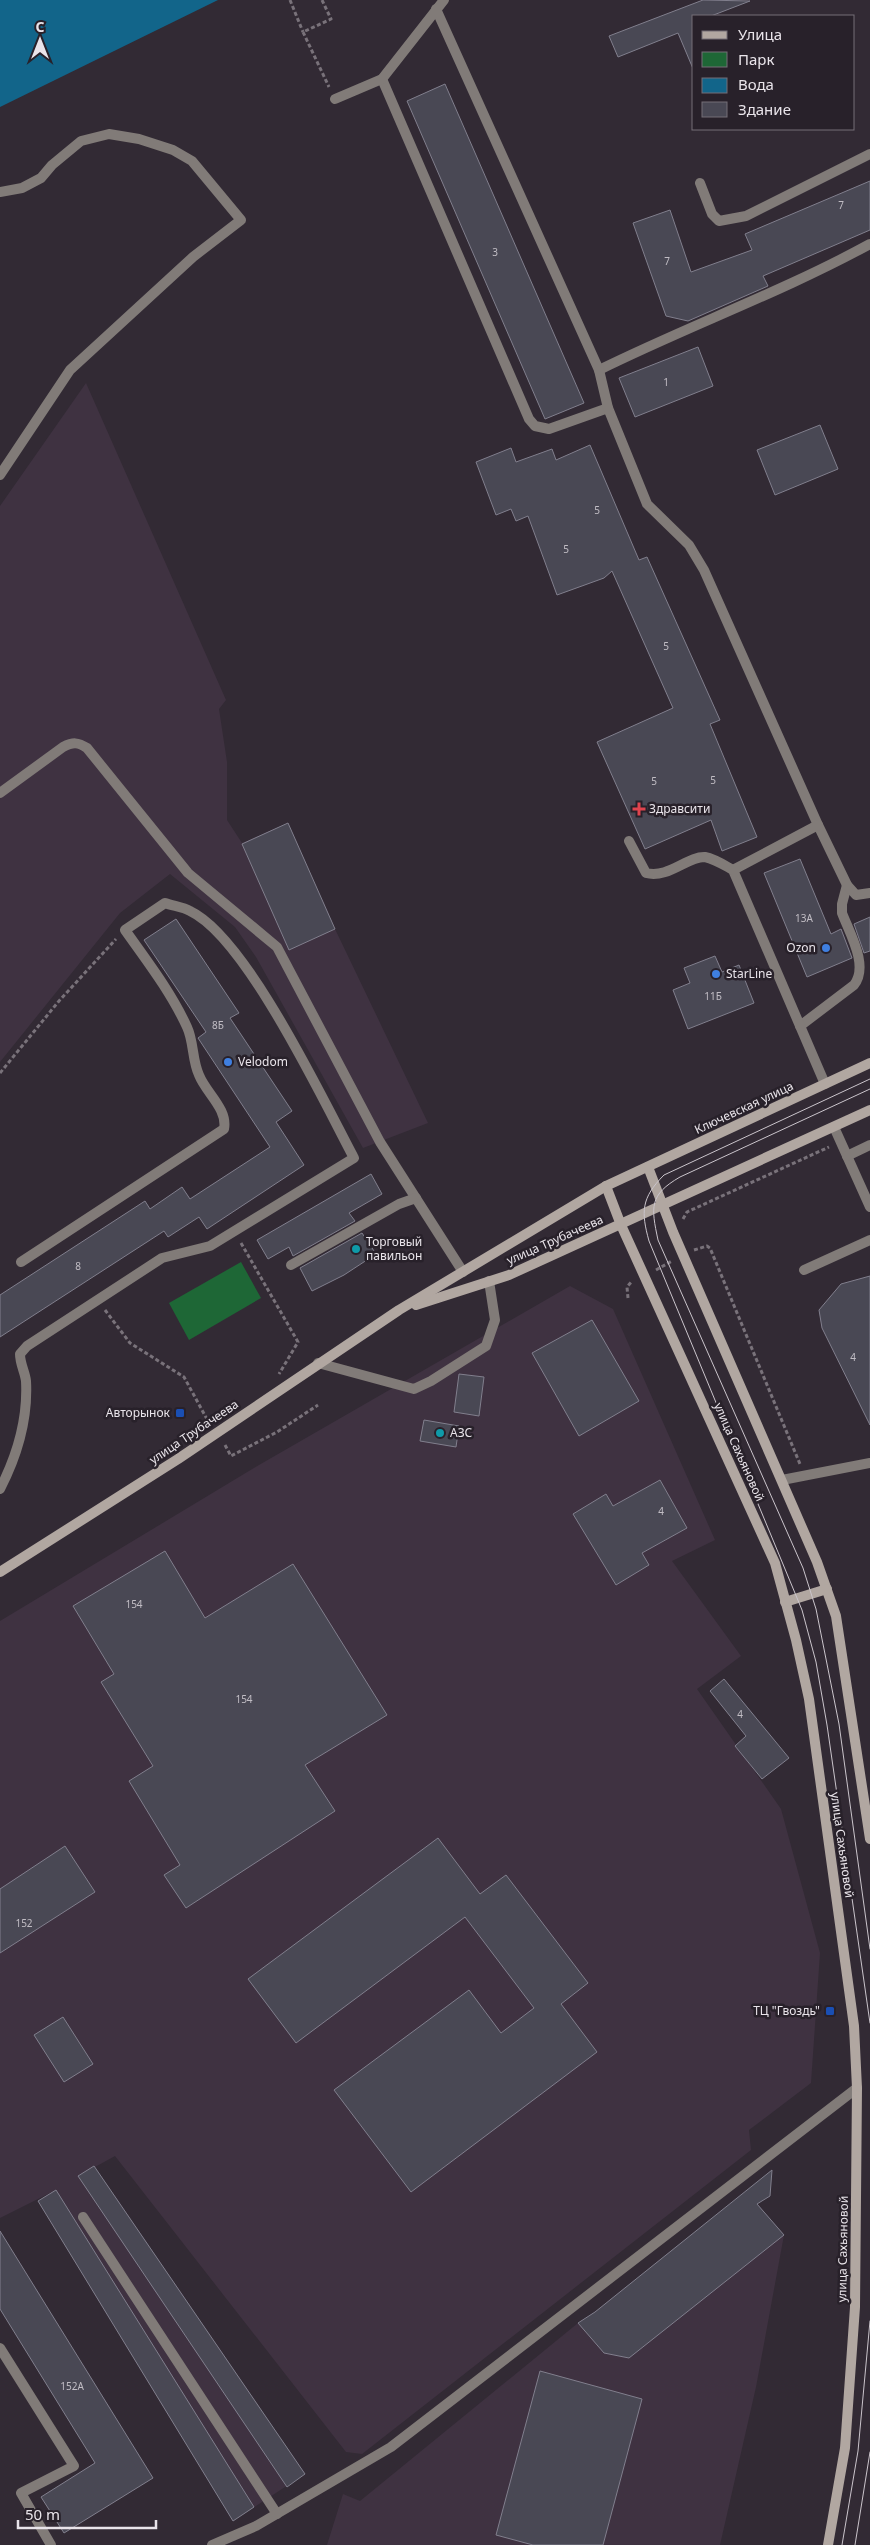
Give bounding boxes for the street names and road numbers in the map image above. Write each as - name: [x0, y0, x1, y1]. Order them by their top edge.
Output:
- street label: Ключевская улица: [692, 1077, 796, 1138]
- street label: улица Трубачеева: [504, 1211, 606, 1268]
- street label: улица Трубачеева: [146, 1395, 242, 1468]
- street label: улица Сахьяновой: [710, 1400, 769, 1504]
- street label: улица Сахьяновой: [827, 1791, 858, 1899]
- street label: улица Сахьяновой: [833, 2196, 852, 2302]

